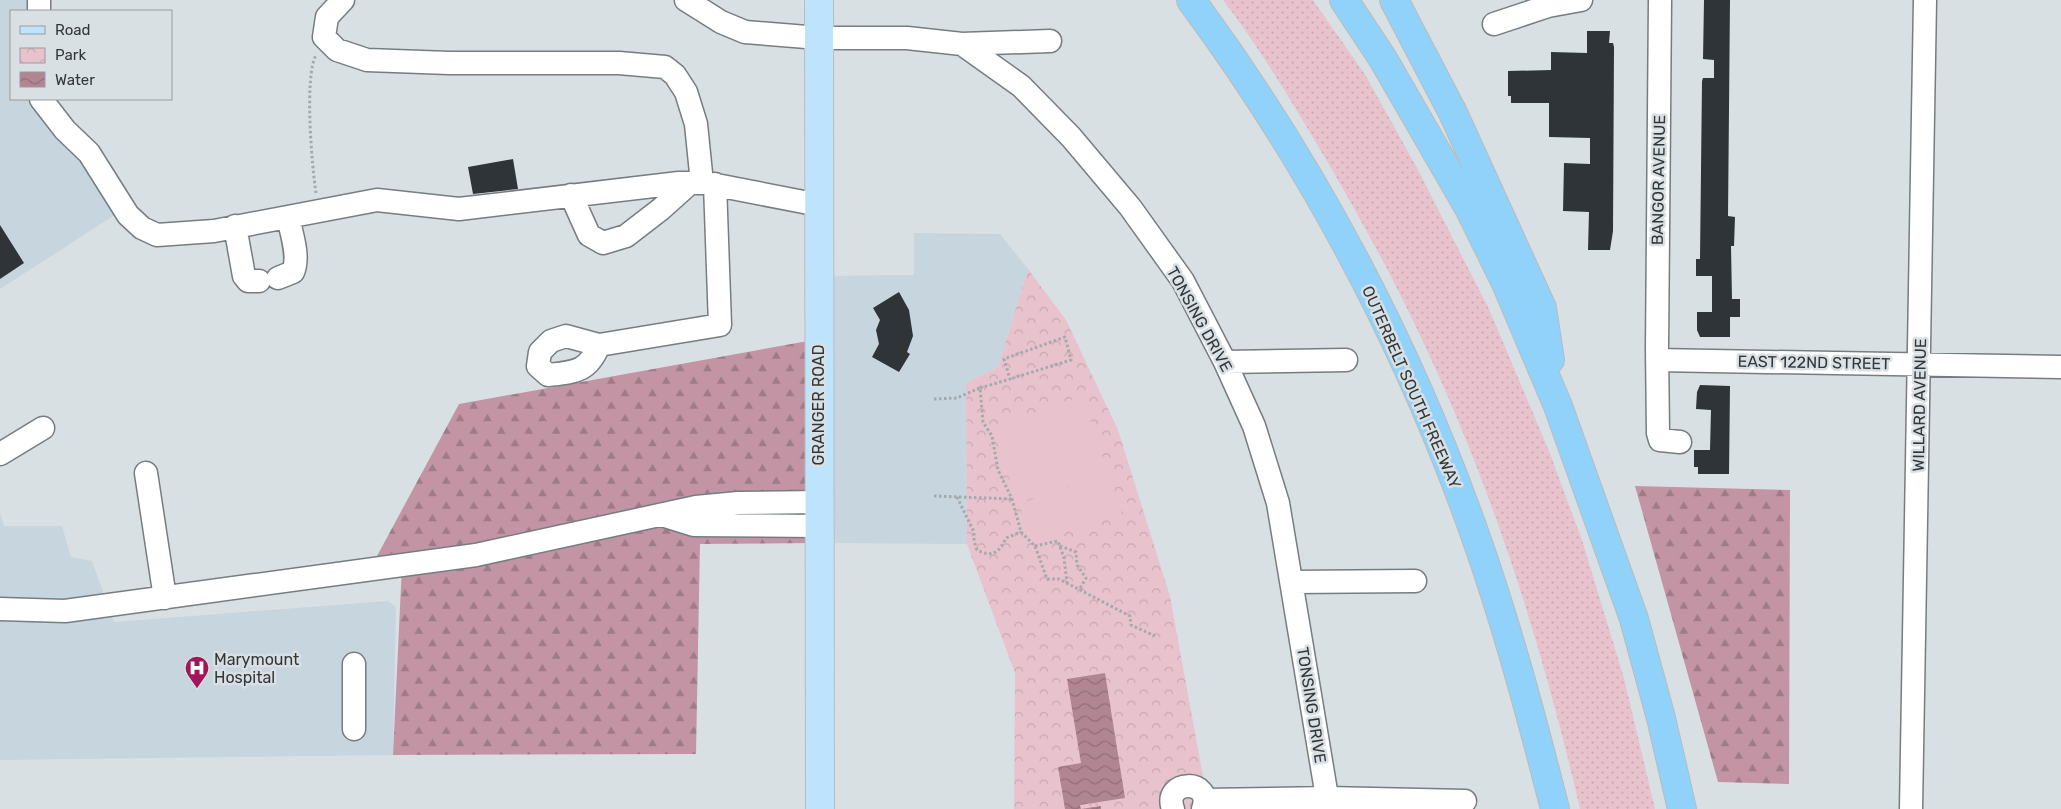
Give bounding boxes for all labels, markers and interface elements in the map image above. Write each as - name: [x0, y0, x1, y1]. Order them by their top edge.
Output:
- legend: [10, 10, 172, 100]
- text: Road: [55, 21, 91, 39]
- text: Park: [55, 46, 86, 64]
- text: Water: [55, 71, 95, 89]
- street label: BANGOR AVENUE: [1648, 115, 1669, 245]
- street label: TONSING DRIVE: [1163, 263, 1236, 375]
- street label: OUTERBELT SOUTH FREEWAY: [1358, 283, 1465, 492]
- street label: WILLARD AVENUE: [1909, 338, 1930, 472]
- street label: GRANGER ROAD: [809, 344, 828, 466]
- street label: EAST 122ND STREET: [1737, 352, 1891, 373]
- street label: TONSING DRIVE: [1293, 646, 1330, 764]
- place label: Marymount Hospital: [214, 650, 299, 687]
- hospital icon: Marymount Hospital: [184, 655, 210, 689]

